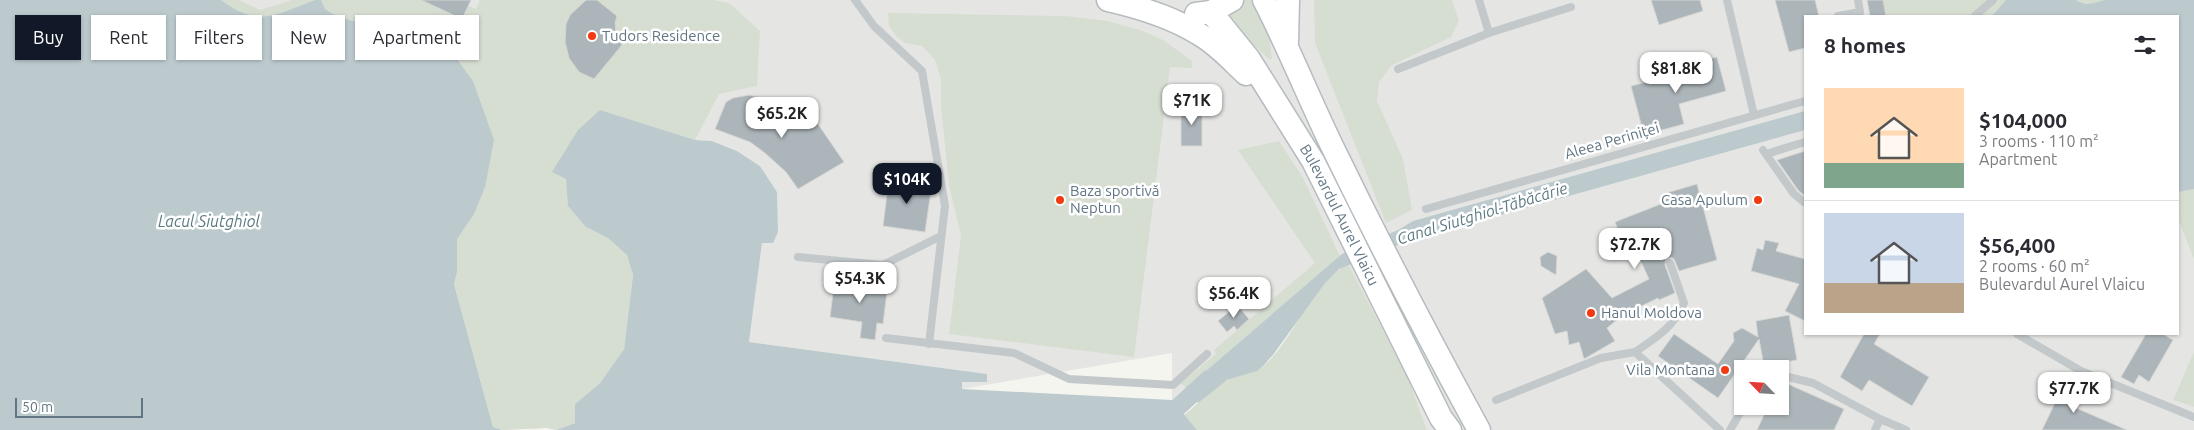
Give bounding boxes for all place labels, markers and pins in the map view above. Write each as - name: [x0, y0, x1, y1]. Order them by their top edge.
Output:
- place label: Tudors Residence: [602, 27, 720, 44]
- marker: Tudors Residence: [586, 30, 598, 42]
- pin: $81.8K: [1635, 52, 1717, 94]
- pin: $71K: [1162, 84, 1222, 126]
- pin: $65.2K: [741, 96, 823, 139]
- pin: $104K: [872, 162, 942, 205]
- place label: Baza sportivă Neptun: [1070, 182, 1160, 216]
- place label: Casa Apulum: [1661, 191, 1748, 208]
- marker: Baza sportivă Neptun: [1054, 194, 1066, 206]
- marker: Casa Apulum: [1752, 194, 1764, 206]
- pin: $72.7K: [1594, 228, 1676, 270]
- pin: $54.3K: [819, 262, 901, 304]
- pin: $56.4K: [1193, 276, 1275, 319]
- place label: Hanul Moldova: [1601, 304, 1702, 321]
- marker: Hanul Moldova: [1585, 307, 1597, 319]
- place label: Vila Montana: [1626, 361, 1715, 378]
- marker: Vila Montana: [1719, 364, 1731, 376]
- pin: $77.7K: [2033, 372, 2115, 414]

